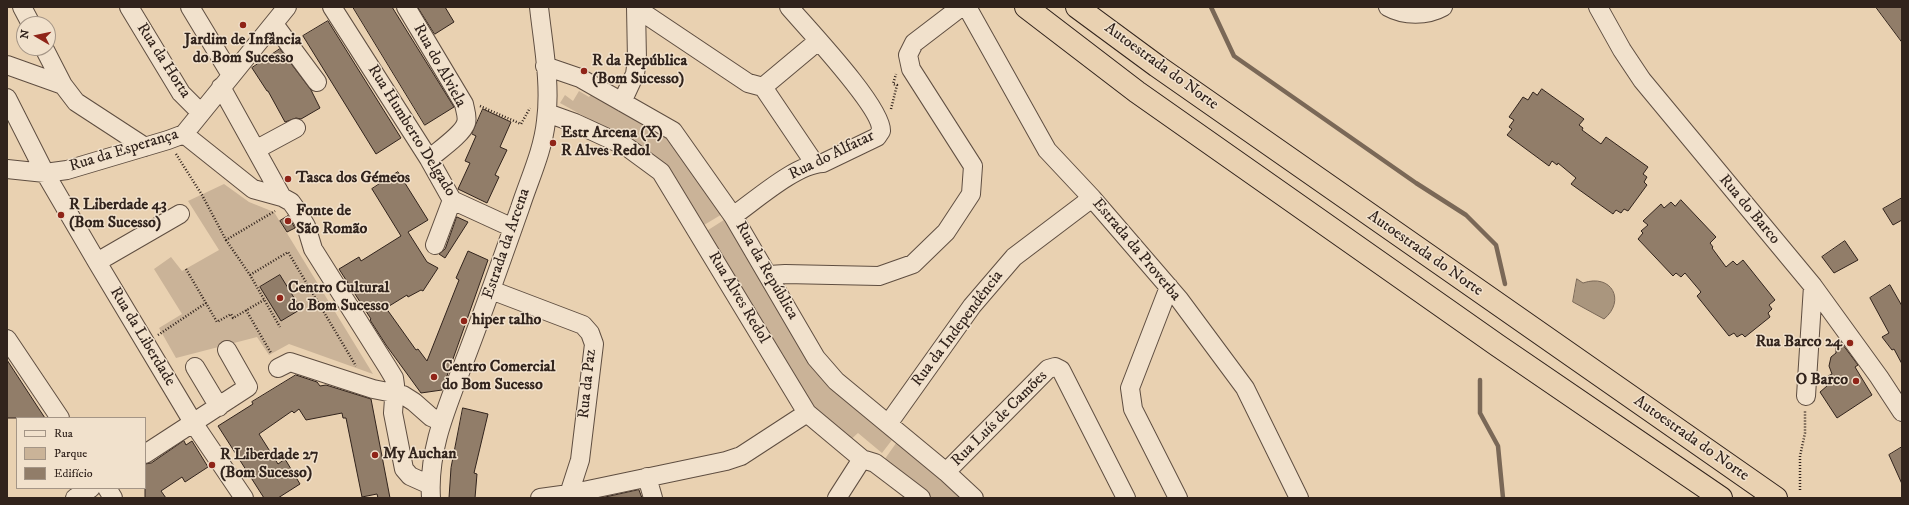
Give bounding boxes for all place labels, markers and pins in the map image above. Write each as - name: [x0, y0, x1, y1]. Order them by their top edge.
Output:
- marker: Jardim de Infância do Bom Sucesso: [238, 20, 248, 30]
- place label: Jardim de Infância do Bom Sucesso: [184, 31, 302, 69]
- place label: R da República (Bom Sucesso): [592, 52, 687, 90]
- marker: R da República (Bom Sucesso): [579, 66, 589, 76]
- place label: Estr Arcena (X) R Alves Redol: [561, 124, 663, 162]
- marker: Estr Arcena (X) R Alves Redol: [548, 138, 558, 148]
- place label: Tasca dos Gémeos: [296, 169, 410, 189]
- marker: Tasca dos Gémeos: [283, 174, 293, 184]
- place label: R Liberdade 43 (Bom Sucesso): [69, 196, 167, 234]
- place label: Fonte de São Romão: [296, 202, 367, 240]
- marker: R Liberdade 43 (Bom Sucesso): [56, 210, 66, 220]
- marker: Fonte de São Romão: [283, 216, 293, 226]
- place label: Centro Cultural do Bom Sucesso: [288, 279, 389, 317]
- marker: Centro Cultural do Bom Sucesso: [275, 293, 285, 303]
- place label: hiper talho: [472, 311, 541, 331]
- marker: hiper talho: [459, 316, 469, 326]
- place label: Rua Barco 24: [1755, 333, 1842, 353]
- marker: Rua Barco 24: [1845, 338, 1855, 348]
- place label: Centro Comercial do Bom Sucesso: [442, 358, 555, 396]
- place label: O Barco: [1796, 371, 1848, 391]
- marker: Centro Comercial do Bom Sucesso: [429, 372, 439, 382]
- marker: O Barco: [1851, 376, 1861, 386]
- place label: My Auchan: [383, 445, 457, 465]
- place label: R Liberdade 27 (Bom Sucesso): [220, 446, 318, 484]
- marker: My Auchan: [370, 450, 380, 460]
- marker: R Liberdade 27 (Bom Sucesso): [207, 460, 217, 470]

